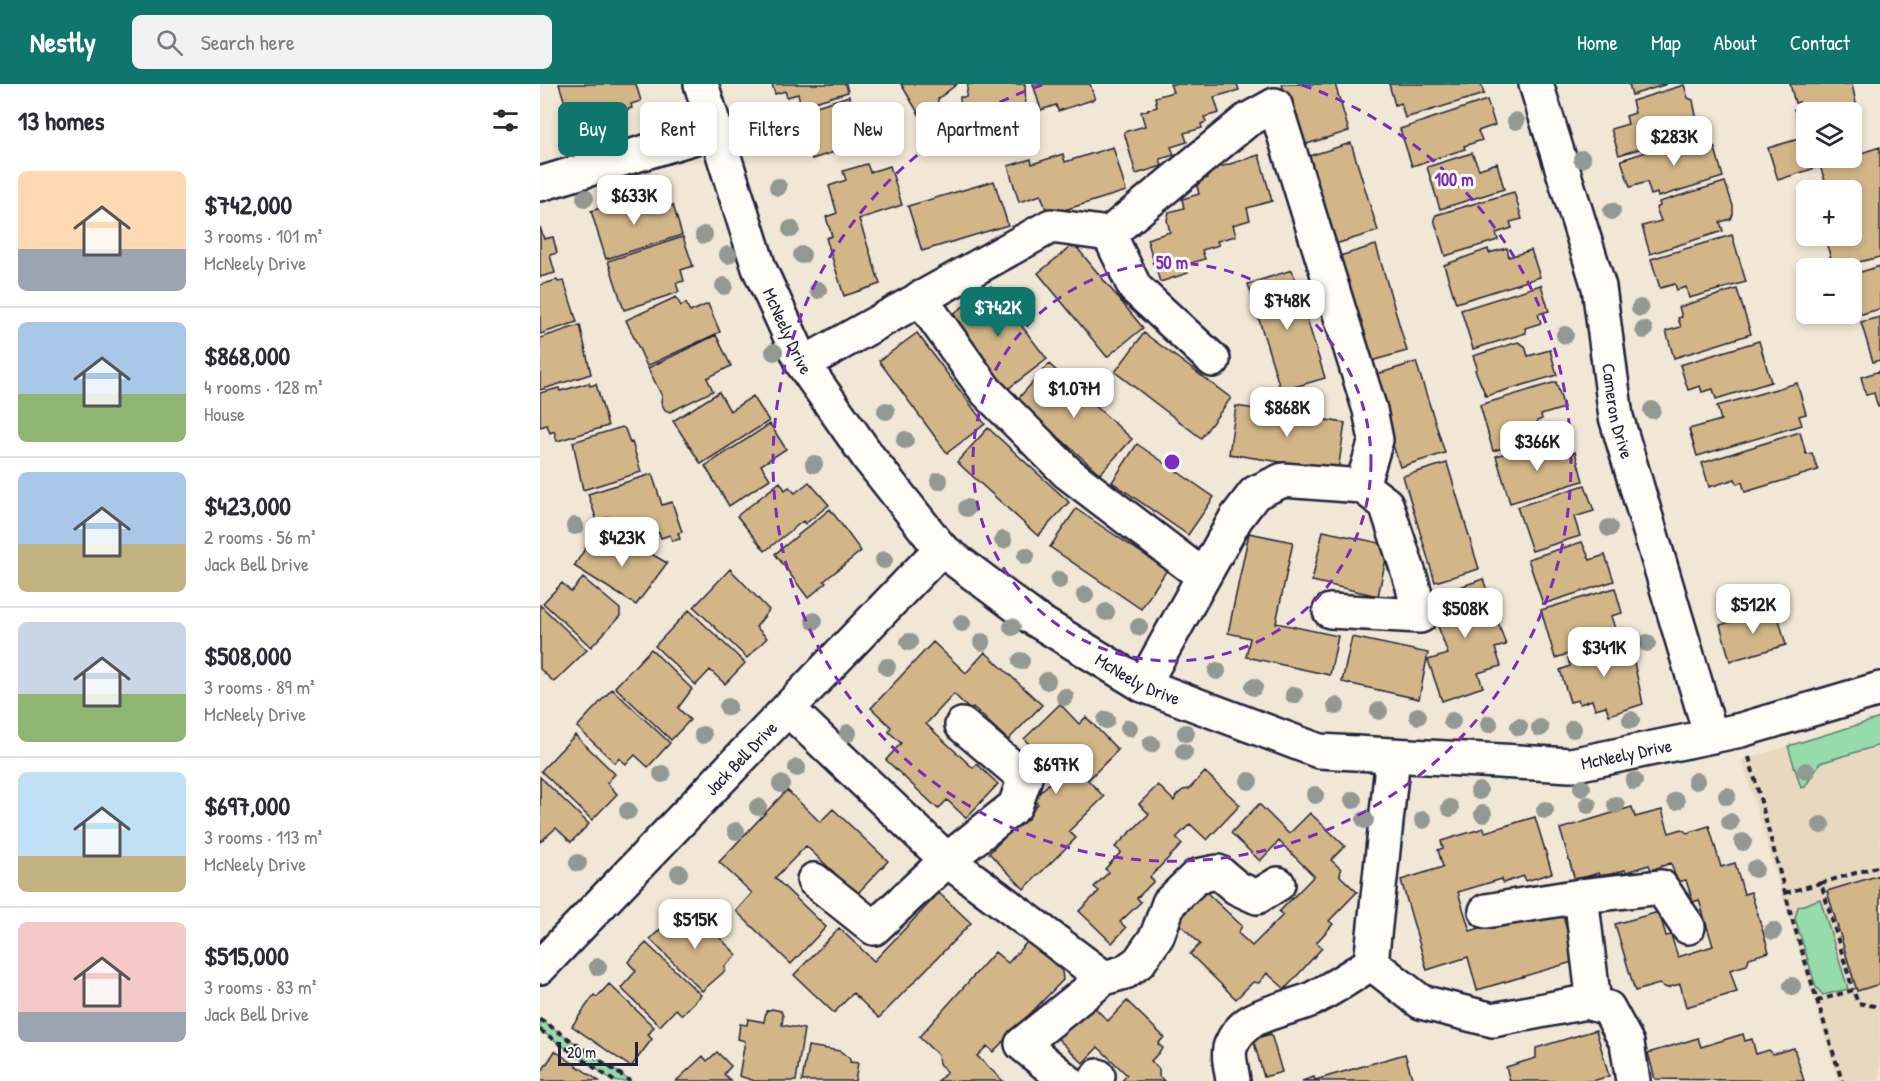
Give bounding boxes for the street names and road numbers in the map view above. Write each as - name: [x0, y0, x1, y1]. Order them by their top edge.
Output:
- street label: McNeely Drive: [757, 284, 819, 379]
- street label: Cameron Drive: [1597, 362, 1640, 462]
- street label: McNeely Drive: [1091, 647, 1184, 710]
- street label: Jack Bell Drive: [699, 715, 782, 800]
- street label: McNeely Drive: [1579, 732, 1674, 775]

